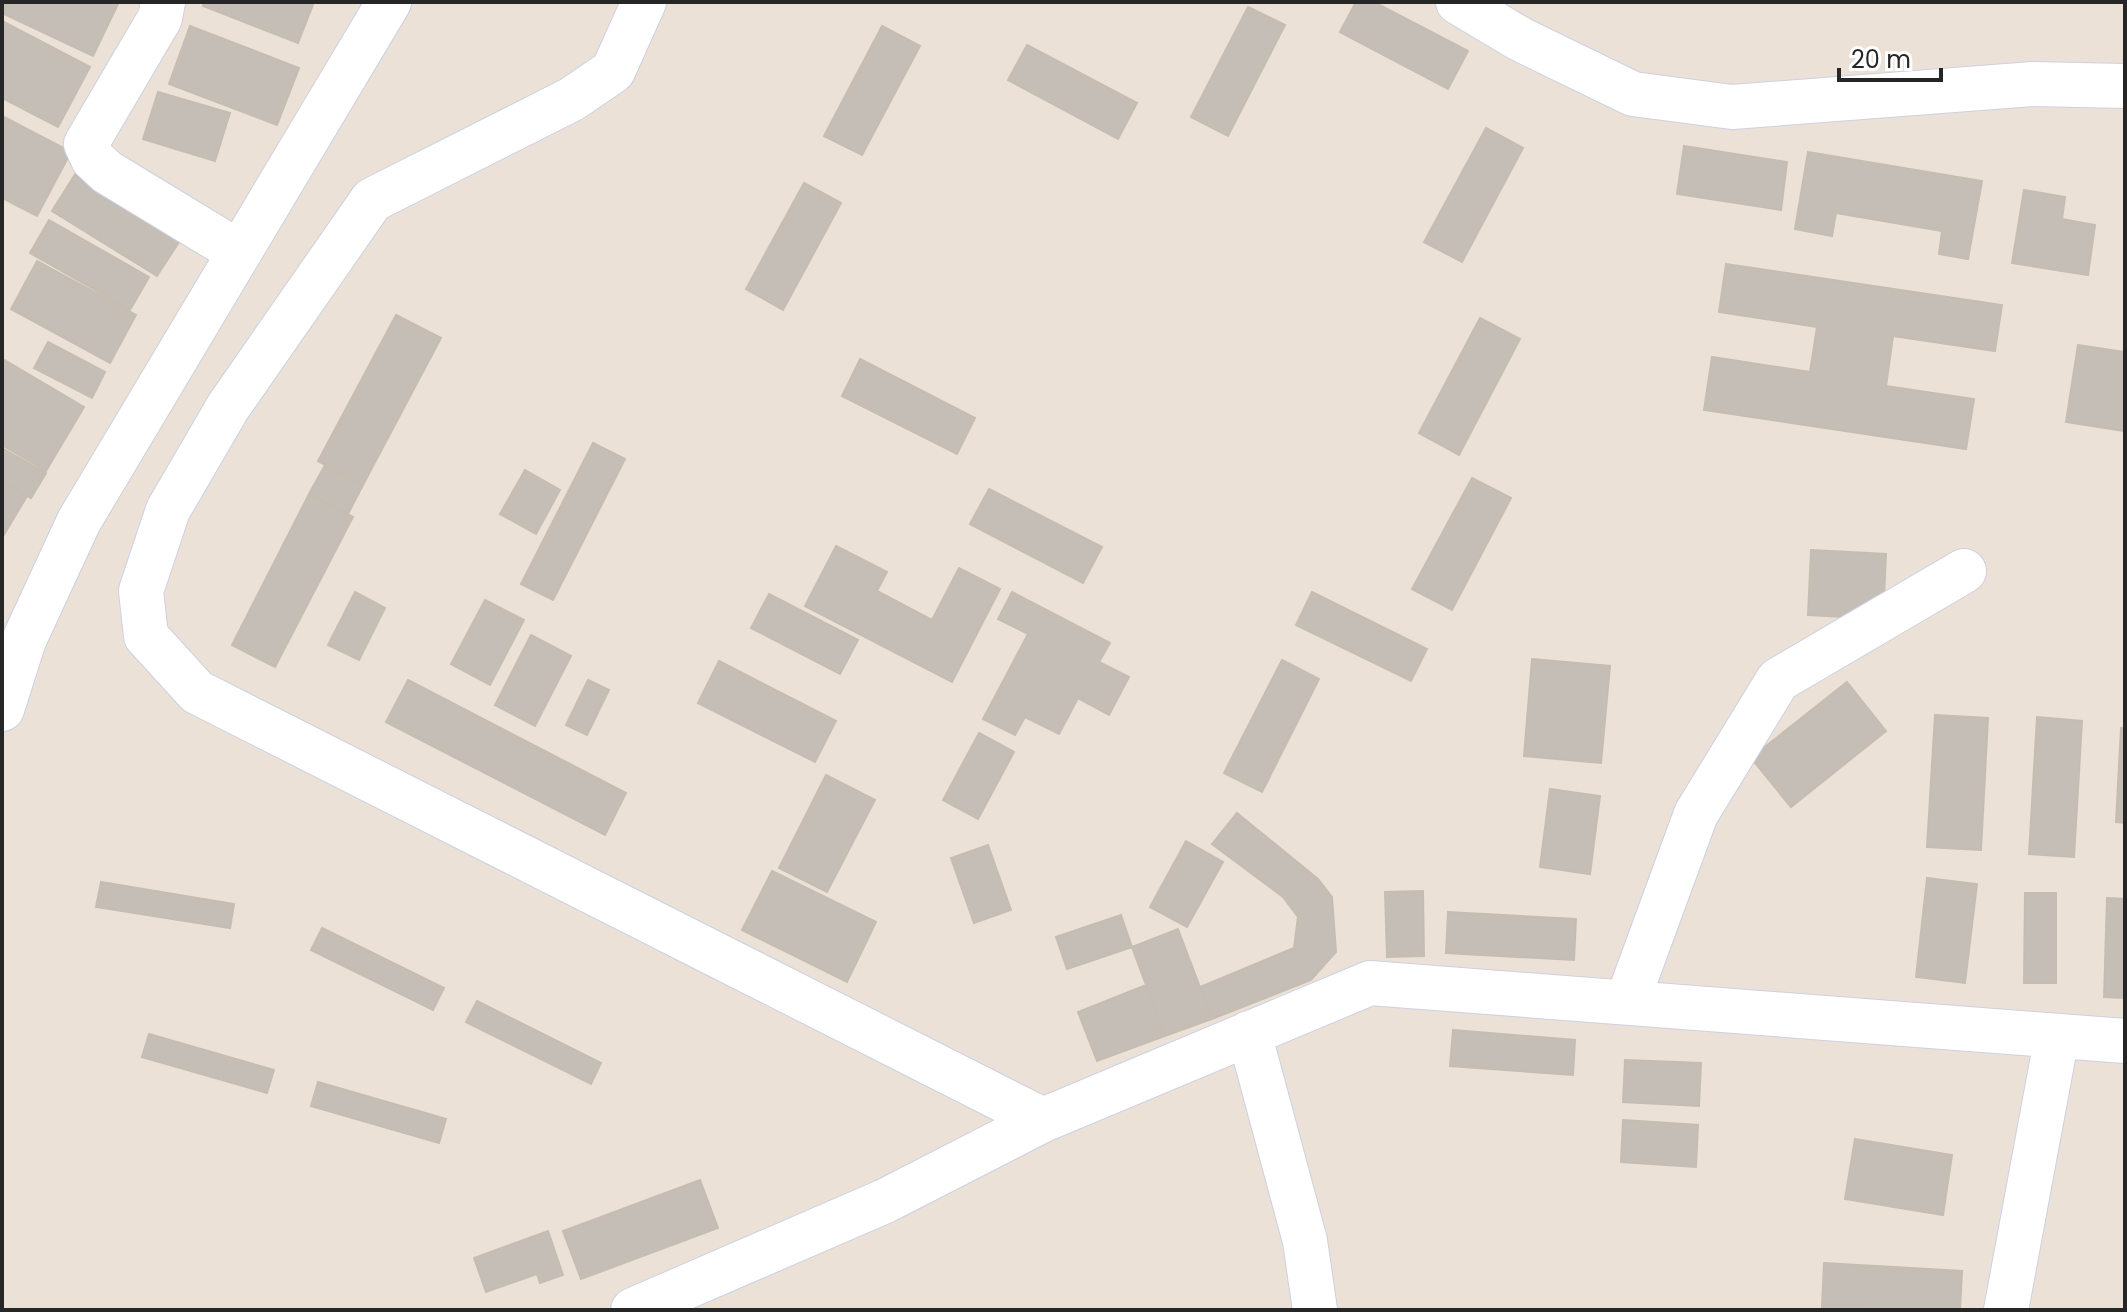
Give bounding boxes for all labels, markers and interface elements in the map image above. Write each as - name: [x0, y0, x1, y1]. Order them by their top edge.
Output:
- scale bar: [1839, 32, 1941, 82]
- text: 20 m: [1851, 43, 1911, 76]

